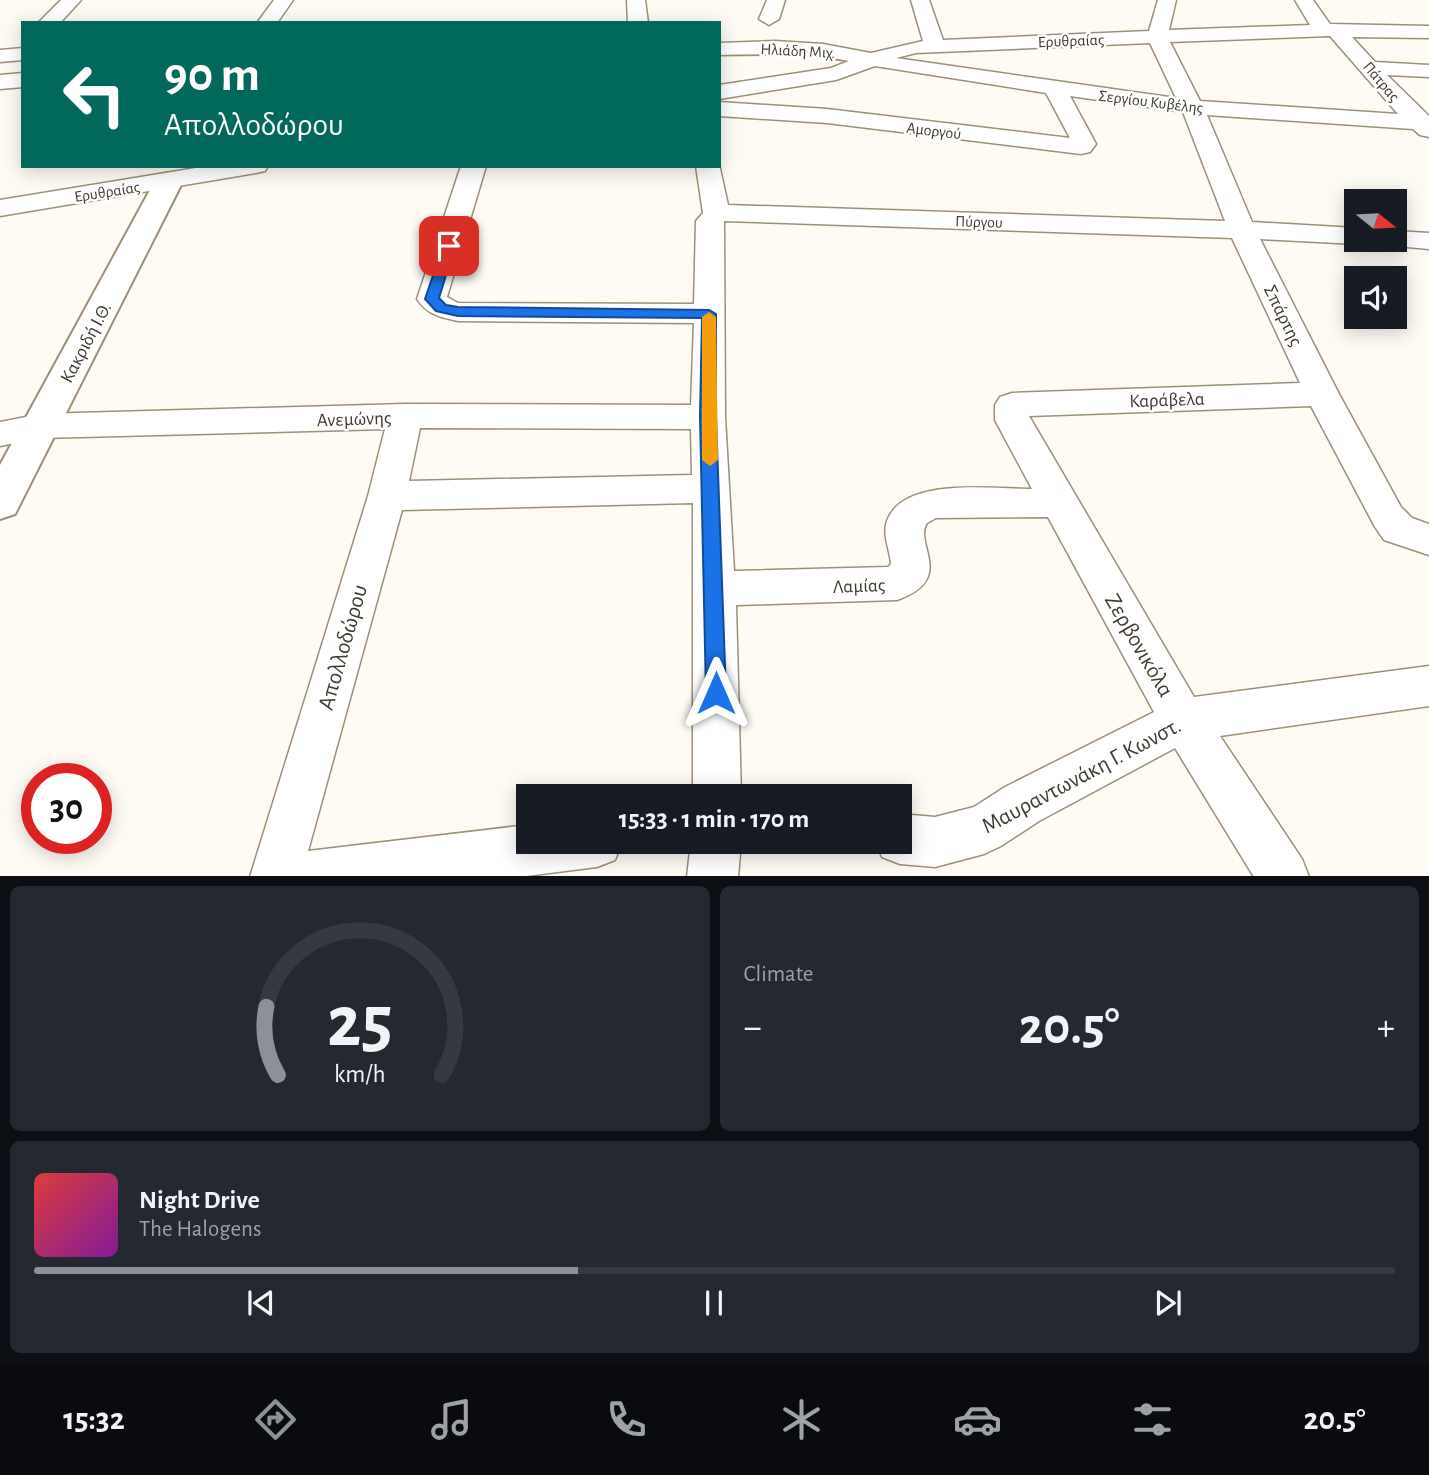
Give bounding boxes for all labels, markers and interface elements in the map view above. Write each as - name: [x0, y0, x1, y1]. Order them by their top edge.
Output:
- street label: Ερυθραίας: [1038, 32, 1104, 51]
- street label: Ηλιάδη Μιχ.: [760, 41, 836, 61]
- icon: left: [49, 49, 140, 140]
- text: 90 m: [164, 51, 260, 100]
- street label: Πάτρας: [1359, 59, 1402, 105]
- street label: Σεργίου Κυβέλης: [1098, 88, 1204, 117]
- text: Απολλοδώρου: [164, 109, 344, 141]
- street label: Αμοργού: [906, 120, 962, 142]
- street label: Ερυθραίας: [73, 179, 141, 206]
- north arrow: [1344, 189, 1407, 252]
- map controls: [1344, 189, 1407, 329]
- street label: Πύργου: [955, 213, 1003, 231]
- pin: [419, 216, 479, 276]
- icon: arrive: [430, 227, 468, 265]
- button: sound: [1344, 266, 1407, 329]
- street label: Σπάρτης: [1260, 282, 1305, 349]
- street label: Κακριδή Ι.Θ.: [57, 299, 115, 386]
- street label: Καράβελα: [1129, 390, 1205, 411]
- street label: Ανεμώνης: [316, 409, 392, 430]
- street label: Λαμίας: [832, 576, 886, 597]
- street label: Απολλοδώρου: [315, 582, 372, 713]
- street label: Ζερβονικόλα: [1100, 590, 1177, 701]
- position arrow: [679, 656, 753, 730]
- street label: Μαυραντωνάκη Γ. Κωνστ.: [978, 714, 1185, 839]
- speed limit sign: 30: [21, 763, 112, 854]
- text: 15:33 · 1 min · 170 m: [619, 806, 809, 832]
- text: Climate: [744, 963, 813, 986]
- text: 25: [327, 987, 393, 1060]
- text: 20.5°: [1019, 1001, 1120, 1053]
- text: −: [744, 1009, 762, 1047]
- text: +: [1377, 1009, 1395, 1047]
- text: km/h: [334, 1061, 386, 1086]
- text: Night Drive: [139, 1187, 260, 1213]
- text: The Halogens: [139, 1218, 261, 1241]
- icon: previous: [242, 1284, 280, 1322]
- icon: pause: [695, 1284, 733, 1322]
- icon: next: [1149, 1284, 1187, 1322]
- icon: directions: [251, 1395, 300, 1444]
- icon: music: [427, 1395, 476, 1444]
- icon: phone: [602, 1395, 651, 1444]
- icon: climate: [777, 1395, 826, 1444]
- icon: car: [953, 1395, 1002, 1444]
- icon: filters: [1128, 1395, 1177, 1444]
- text: 15:32: [63, 1403, 125, 1435]
- text: 20.5°: [1303, 1403, 1366, 1435]

